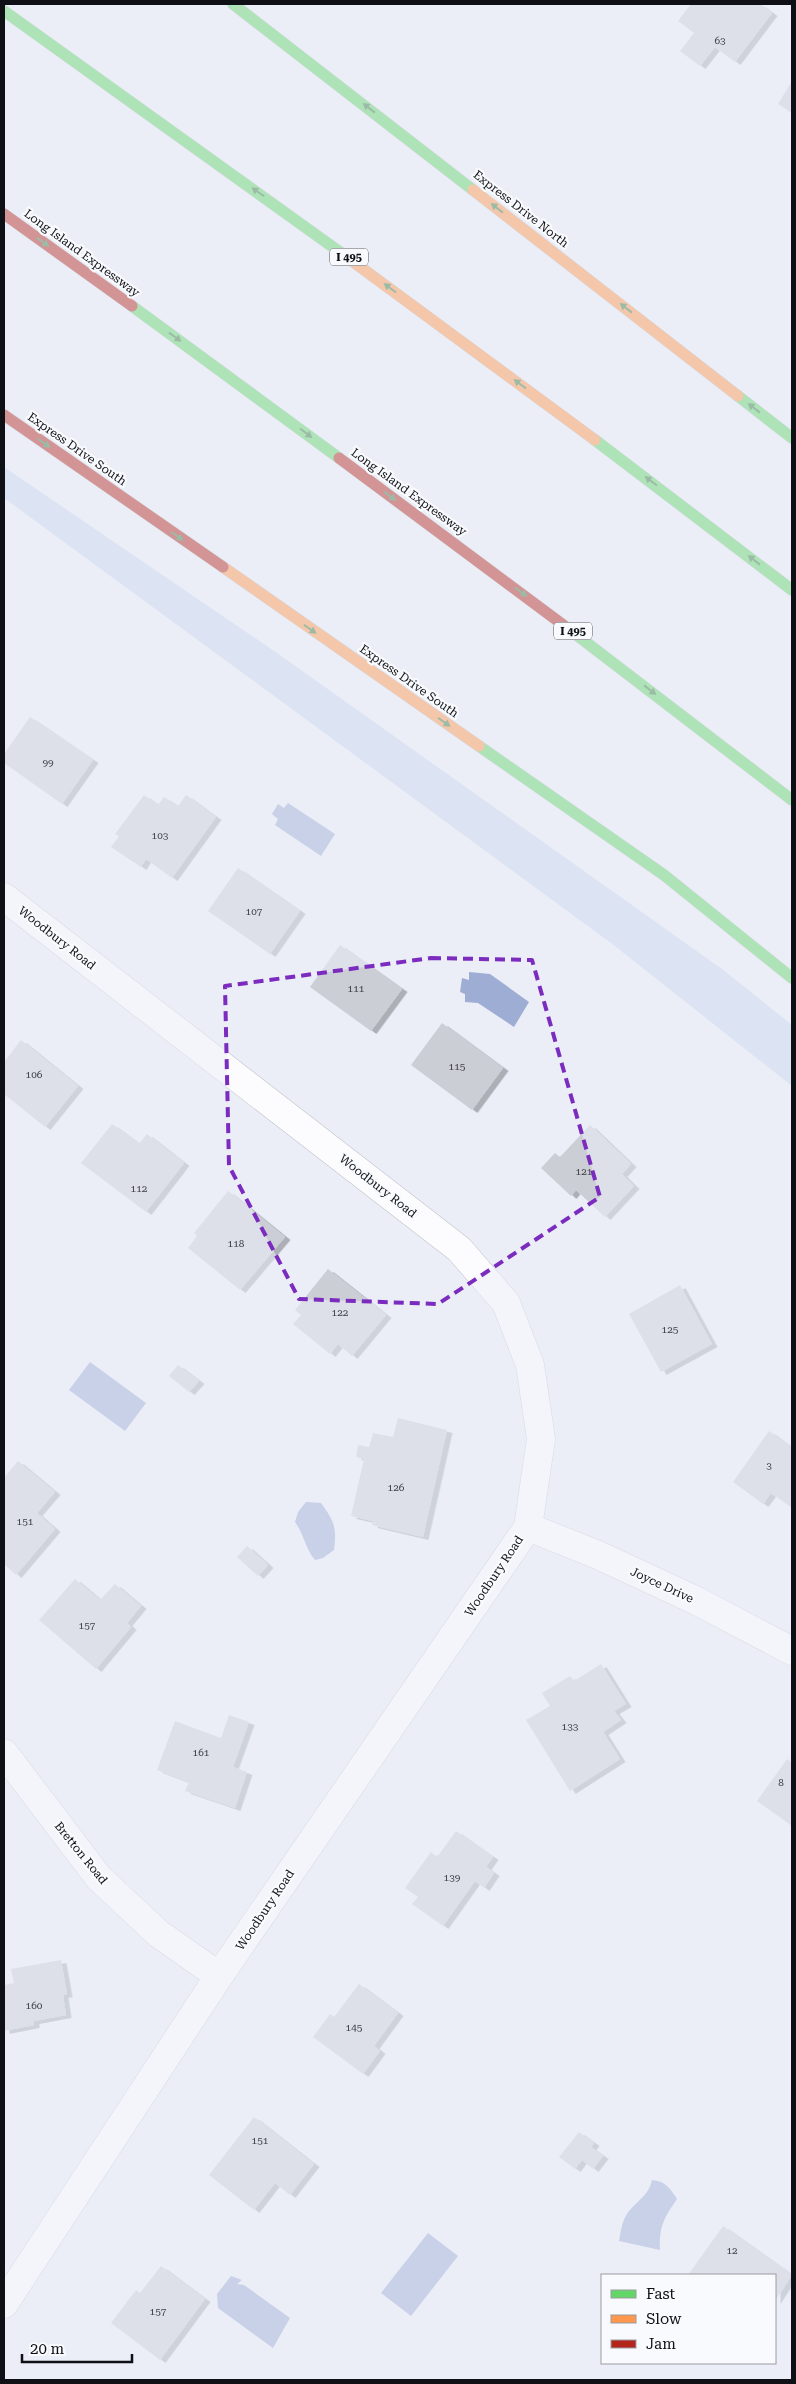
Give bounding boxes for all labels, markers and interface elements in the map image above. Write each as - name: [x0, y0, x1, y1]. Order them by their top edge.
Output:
- house number: 63: [714, 35, 726, 46]
- one-way arrow: [363, 103, 376, 114]
- street label: Express Drive North: [471, 168, 572, 251]
- one-way arrow: [252, 187, 265, 197]
- one-way arrow: [490, 203, 504, 213]
- street label: Long Island Expressway: [21, 206, 143, 300]
- one-way arrow: [36, 237, 50, 247]
- road number: I 495: [330, 248, 368, 266]
- one-way arrow: [384, 282, 397, 293]
- one-way arrow: [619, 302, 632, 313]
- one-way arrow: [169, 332, 182, 342]
- one-way arrow: [514, 379, 527, 390]
- one-way arrow: [748, 402, 761, 413]
- street label: Express Drive South: [25, 410, 129, 489]
- one-way arrow: [299, 428, 312, 439]
- one-way arrow: [37, 438, 51, 448]
- street label: Long Island Expressway: [348, 445, 470, 539]
- one-way arrow: [644, 476, 658, 486]
- one-way arrow: [383, 490, 396, 501]
- one-way arrow: [170, 531, 184, 541]
- one-way arrow: [747, 555, 761, 565]
- one-way arrow: [514, 587, 528, 597]
- road number: I 495: [554, 622, 592, 640]
- one-way arrow: [304, 624, 317, 634]
- street label: Express Drive South: [357, 642, 461, 721]
- one-way arrow: [643, 685, 657, 695]
- one-way arrow: [437, 717, 451, 727]
- house number: 99: [42, 757, 54, 768]
- house number: 103: [152, 830, 169, 841]
- street label: Woodbury Road: [16, 904, 99, 973]
- house number: 107: [246, 906, 263, 917]
- house number: 111: [348, 983, 365, 994]
- house number: 115: [449, 1061, 466, 1072]
- house number: 106: [26, 1069, 43, 1080]
- street label: Woodbury Road: [337, 1152, 420, 1221]
- house number: 121: [576, 1166, 593, 1177]
- house number: 112: [131, 1183, 148, 1194]
- house number: 118: [228, 1238, 245, 1249]
- house number: 122: [332, 1307, 349, 1318]
- house number: 125: [662, 1324, 679, 1335]
- house number: 3: [766, 1460, 772, 1471]
- house number: 126: [388, 1482, 405, 1493]
- house number: 151: [17, 1516, 34, 1527]
- street label: Woodbury Road: [462, 1533, 526, 1619]
- street label: Joyce Drive: [628, 1564, 696, 1606]
- house number: 157: [79, 1620, 96, 1631]
- house number: 133: [562, 1721, 579, 1732]
- house number: 161: [193, 1747, 210, 1758]
- house number: 8: [778, 1777, 784, 1788]
- street label: Bretton Road: [52, 1819, 111, 1887]
- street label: Woodbury Road: [233, 1867, 297, 1953]
- house number: 139: [444, 1872, 461, 1883]
- house number: 160: [26, 2000, 43, 2011]
- house number: 145: [346, 2022, 363, 2033]
- house number: 151: [252, 2135, 269, 2146]
- house number: 12: [726, 2245, 738, 2256]
- legend: [601, 2274, 776, 2364]
- text: Fast: [646, 2285, 676, 2303]
- house number: 157: [150, 2306, 167, 2317]
- text: Slow: [646, 2310, 682, 2328]
- scale bar: [22, 2332, 132, 2364]
- text: Jam: [646, 2335, 676, 2353]
- text: 20 m: [30, 2340, 65, 2358]

